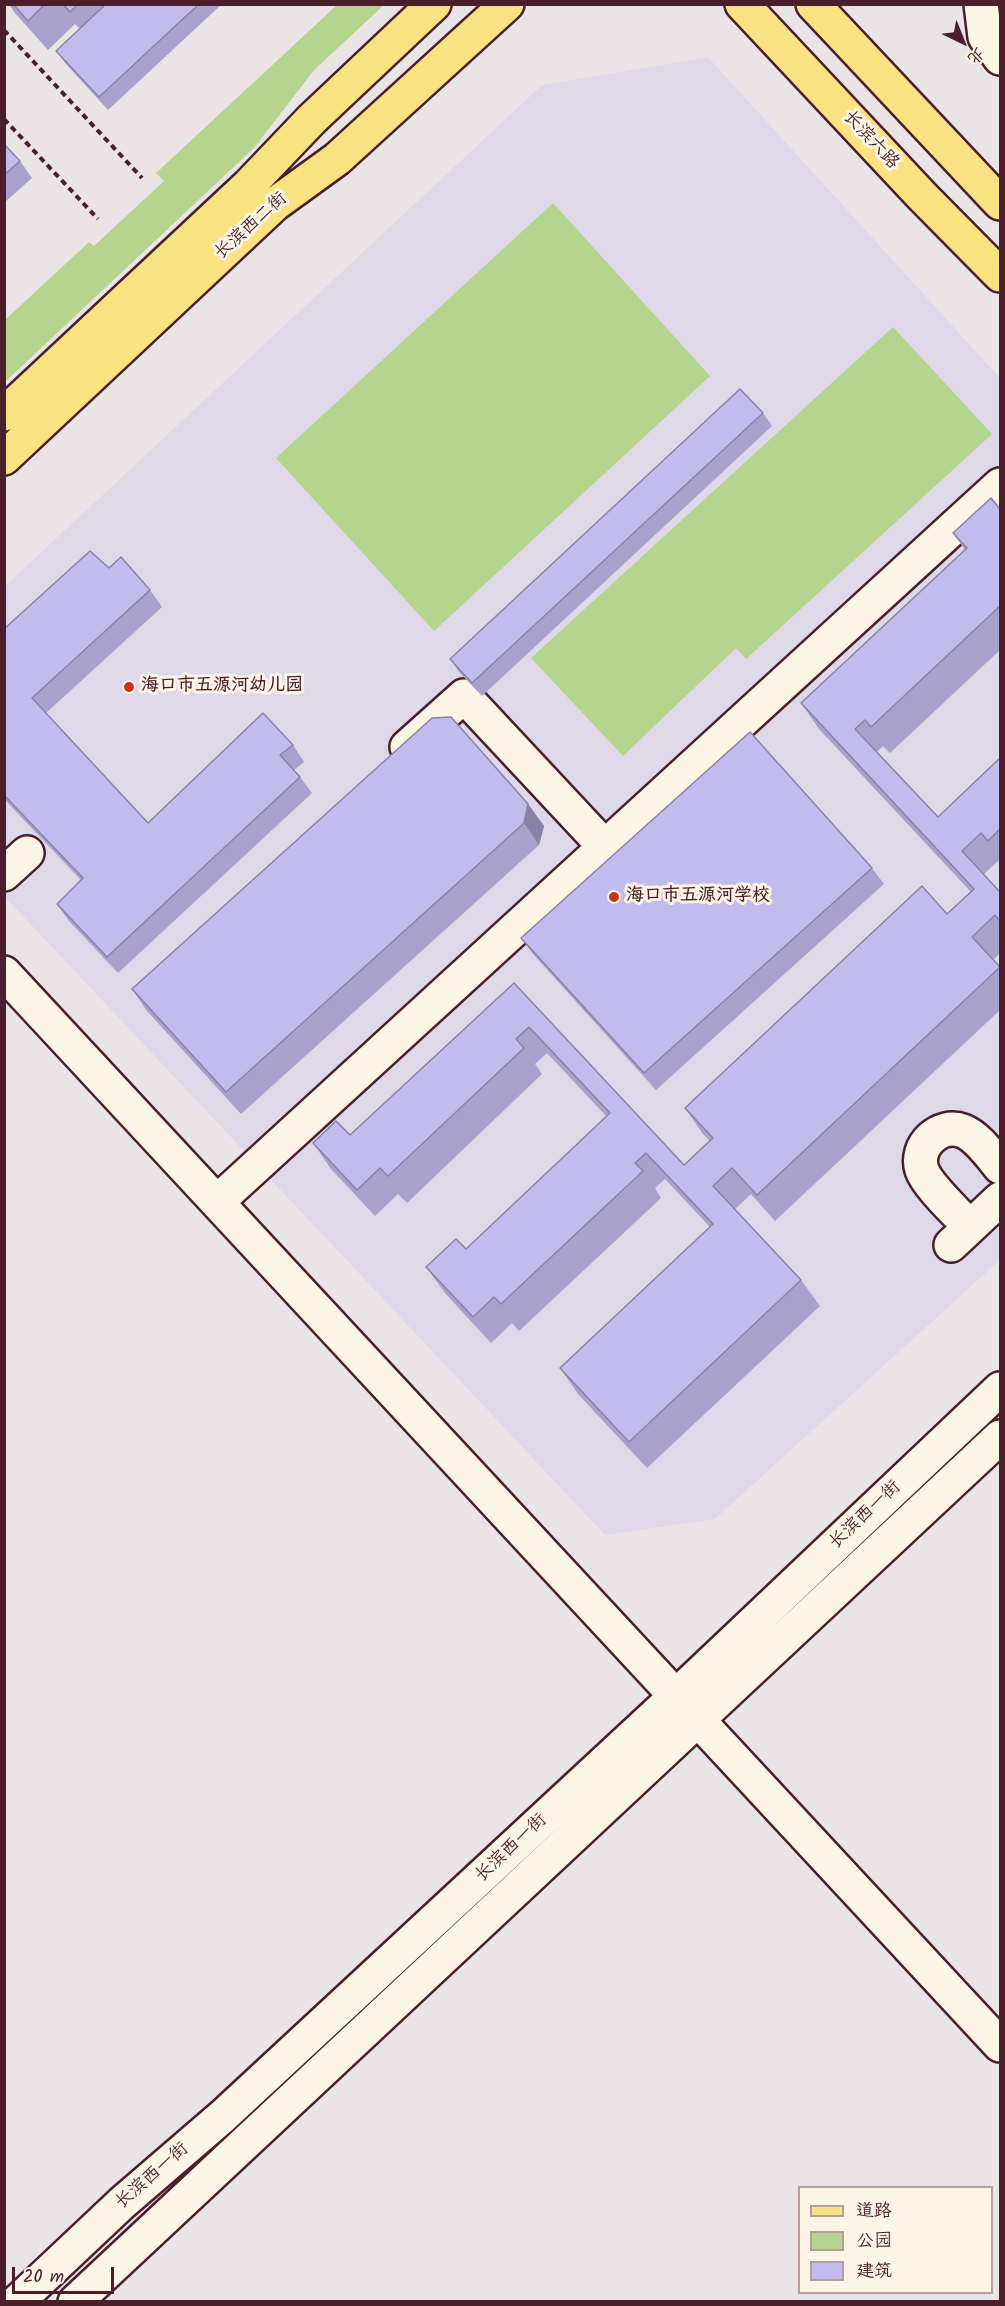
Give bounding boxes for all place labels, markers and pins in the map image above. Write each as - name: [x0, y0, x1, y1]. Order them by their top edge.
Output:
- place label: 海口市五源河幼儿园: [141, 676, 303, 698]
- marker: 海口市五源河幼儿园: [122, 680, 136, 694]
- place label: 海口市五源河学校: [626, 886, 770, 908]
- marker: 海口市五源河学校: [607, 890, 621, 904]

